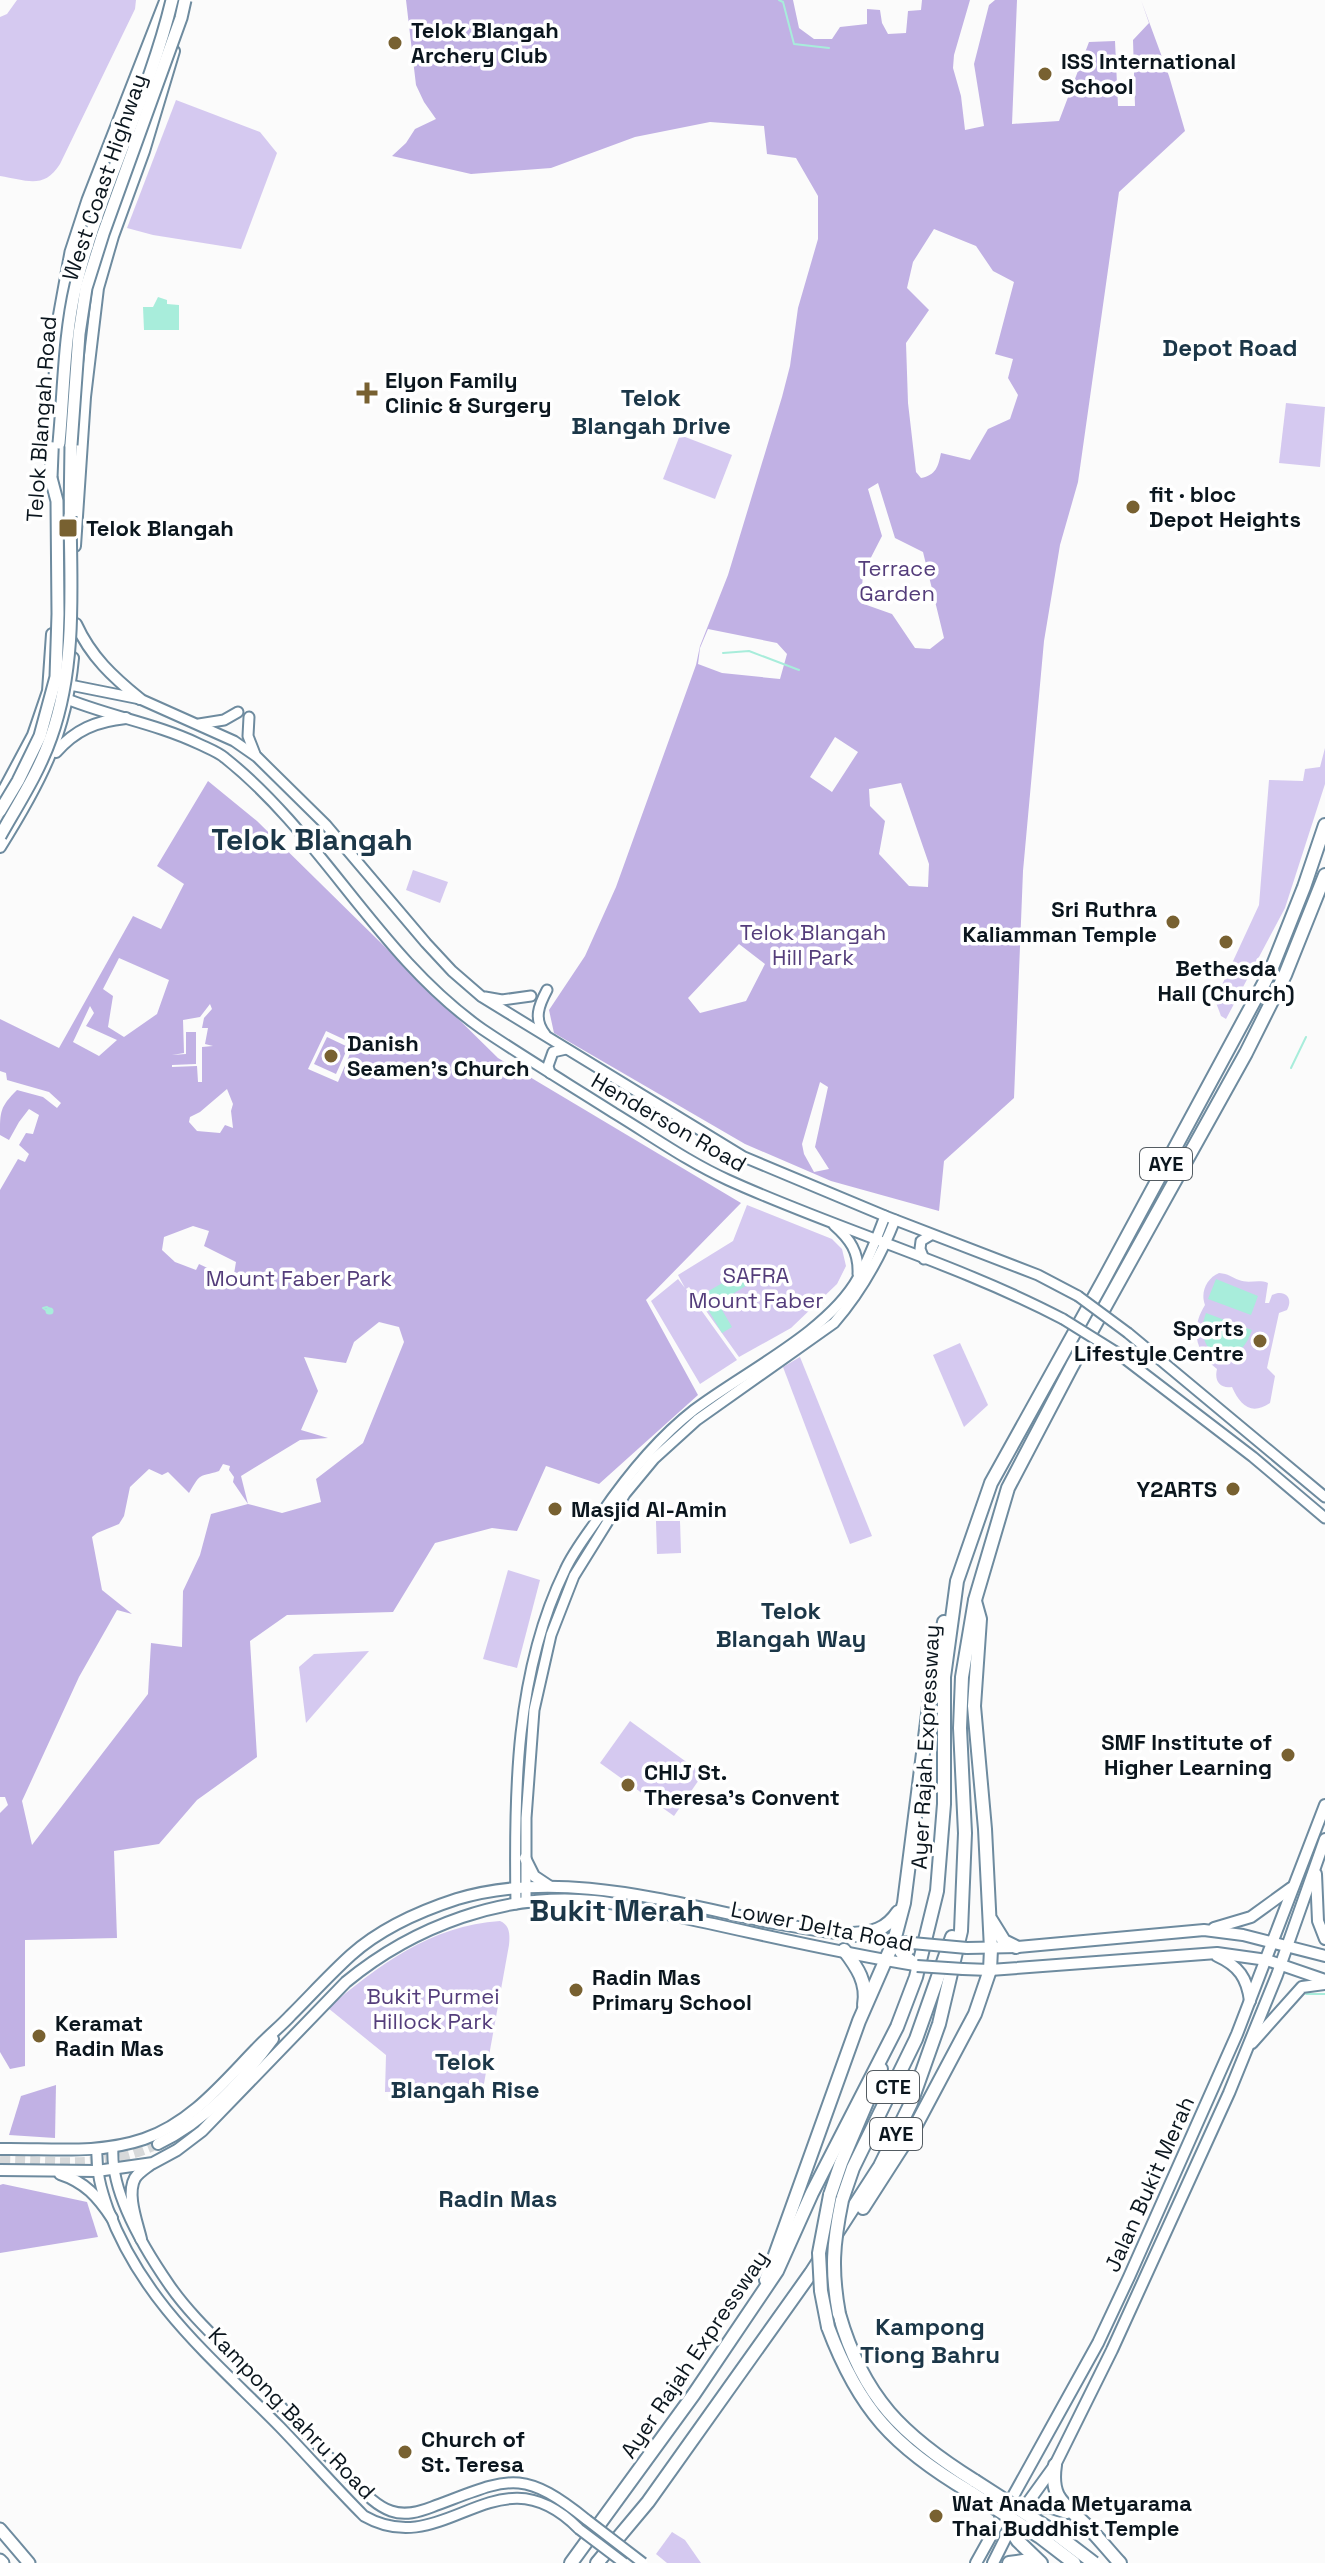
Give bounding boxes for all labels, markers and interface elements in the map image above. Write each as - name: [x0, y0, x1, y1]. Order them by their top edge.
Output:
- place label: Telok Blangah Archery Club: [411, 16, 559, 69]
- marker: Telok Blangah Archery Club: [386, 34, 404, 52]
- place label: ISS International School: [1061, 47, 1236, 100]
- marker: ISS International School: [1036, 65, 1054, 83]
- street label: West Coast Highway: [55, 70, 153, 284]
- street label: Telok Blangah Road: [20, 315, 62, 523]
- district label: Depot Road: [1162, 332, 1298, 363]
- place label: Elyon Family Clinic & Surgery: [385, 366, 552, 419]
- marker: Elyon Family Clinic & Surgery: [356, 382, 378, 404]
- district label: Telok Blangah Drive: [571, 382, 731, 441]
- place label: fit · bloc Depot Heights: [1149, 480, 1301, 533]
- marker: fit · bloc Depot Heights: [1124, 498, 1142, 516]
- place label: Telok Blangah: [86, 514, 234, 542]
- marker: Telok Blangah: [57, 517, 79, 539]
- park label: Terrace Garden: [858, 554, 936, 607]
- district label: Telok Blangah: [211, 820, 413, 859]
- place label: Sri Ruthra Kaliamman Temple: [962, 895, 1157, 948]
- marker: Sri Ruthra Kaliamman Temple: [1164, 913, 1182, 931]
- park label: Telok Blangah Hill Park: [740, 918, 886, 971]
- marker: Bethesda Hall (Church): [1217, 933, 1235, 951]
- place label: Bethesda Hall (Church): [1157, 954, 1295, 1007]
- place label: Danish Seamen's Church: [347, 1029, 530, 1082]
- marker: Danish Seamen's Church: [322, 1047, 340, 1065]
- street label: Henderson Road: [586, 1066, 752, 1178]
- road number: AYE: [1140, 1148, 1192, 1180]
- park label: SAFRA Mount Faber: [689, 1261, 823, 1314]
- park label: Mount Faber Park: [206, 1264, 392, 1292]
- place label: Sports Lifestyle Centre: [1074, 1314, 1244, 1367]
- marker: Sports Lifestyle Centre: [1251, 1332, 1269, 1350]
- place label: Y2ARTS: [1137, 1475, 1217, 1503]
- marker: Y2ARTS: [1224, 1480, 1242, 1498]
- place label: Masjid Al-Amin: [571, 1495, 727, 1523]
- marker: Masjid Al-Amin: [546, 1500, 564, 1518]
- district label: Telok Blangah Way: [716, 1595, 866, 1654]
- street label: Ayer Rajah Expressway: [905, 1624, 945, 1870]
- place label: SMF Institute of Higher Learning: [1101, 1728, 1272, 1781]
- marker: SMF Institute of Higher Learning: [1279, 1746, 1297, 1764]
- place label: CHIJ St. Theresa's Convent: [644, 1758, 840, 1811]
- marker: CHIJ St. Theresa's Convent: [619, 1776, 637, 1794]
- district label: Bukit Merah: [529, 1891, 705, 1930]
- street label: Lower Delta Road: [728, 1895, 916, 1957]
- place label: Radin Mas Primary School: [592, 1963, 752, 2016]
- marker: Radin Mas Primary School: [567, 1981, 585, 1999]
- park label: Bukit Purmei Hillock Park: [366, 1982, 500, 2035]
- place label: Keramat Radin Mas: [55, 2009, 164, 2062]
- marker: Keramat Radin Mas: [30, 2027, 48, 2045]
- district label: Telok Blangah Rise: [390, 2046, 540, 2105]
- road number: CTE: [867, 2071, 919, 2103]
- street label: Jalan Bukit Merah: [1098, 2092, 1200, 2276]
- road number: AYE: [870, 2118, 922, 2150]
- district label: Radin Mas: [439, 2183, 557, 2214]
- street label: Ayer Rajah Expressway: [614, 2245, 774, 2463]
- district label: Kampong Tiong Bahru: [860, 2311, 1000, 2370]
- street label: Kampong Bahru Road: [203, 2321, 381, 2505]
- place label: Church of St. Teresa: [421, 2425, 525, 2478]
- marker: Church of St. Teresa: [396, 2443, 414, 2461]
- place label: Wat Anada Metyarama Thai Buddhist Temple: [952, 2489, 1192, 2542]
- marker: Wat Anada Metyarama Thai Buddhist Temple: [927, 2507, 945, 2525]

